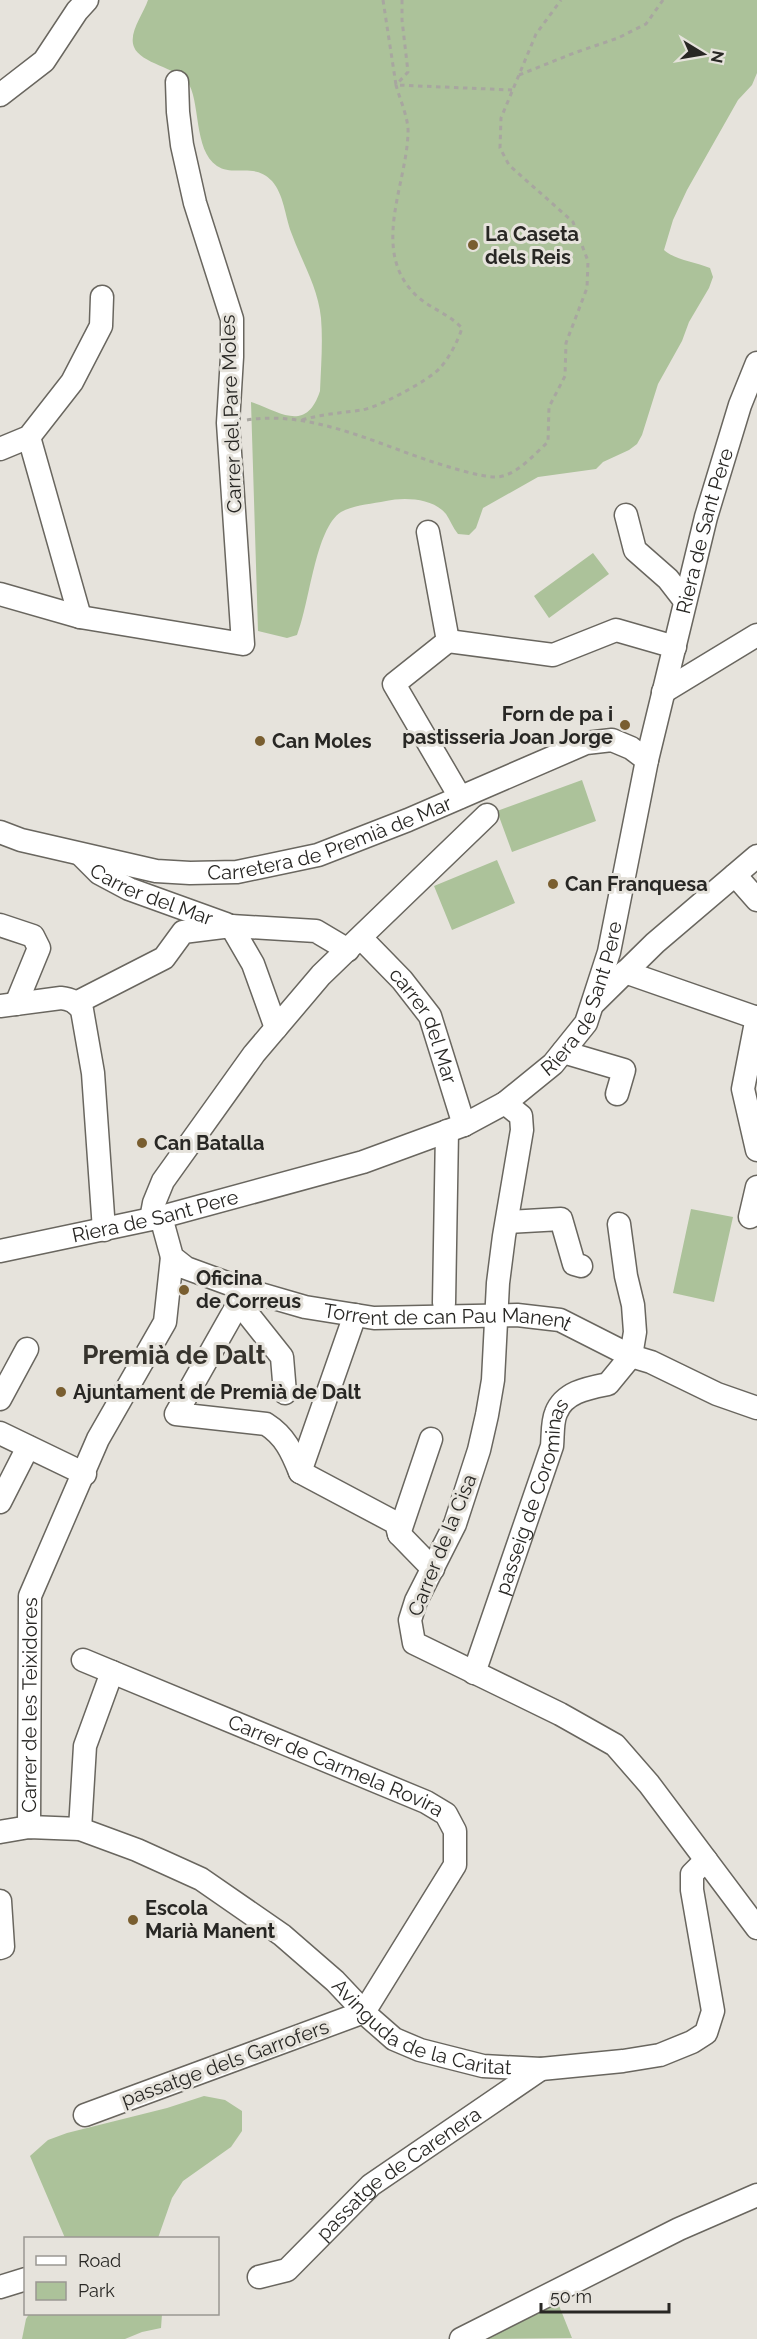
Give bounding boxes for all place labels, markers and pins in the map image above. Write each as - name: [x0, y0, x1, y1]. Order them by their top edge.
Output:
- place label: La Caseta dels Reis: [485, 222, 579, 269]
- marker: La Caseta dels Reis: [466, 238, 480, 252]
- place label: Forn de pa i pastisseria Joan Jorge: [402, 702, 613, 749]
- marker: Forn de pa i pastisseria Joan Jorge: [618, 718, 632, 732]
- place label: Can Moles: [272, 729, 372, 753]
- marker: Can Moles: [253, 734, 267, 748]
- place label: Can Franquesa: [565, 872, 708, 896]
- marker: Can Franquesa: [546, 877, 560, 891]
- place label: Can Batalla: [154, 1131, 264, 1155]
- marker: Can Batalla: [135, 1136, 149, 1150]
- place label: Oficina de Correus: [196, 1266, 301, 1313]
- marker: Oficina de Correus: [177, 1283, 191, 1297]
- place label: Ajuntament de Premià de Dalt: [73, 1380, 362, 1404]
- marker: Ajuntament de Premià de Dalt: [54, 1385, 68, 1399]
- place label: Escola Marià Manent: [145, 1896, 276, 1943]
- marker: Escola Marià Manent: [126, 1913, 140, 1927]

